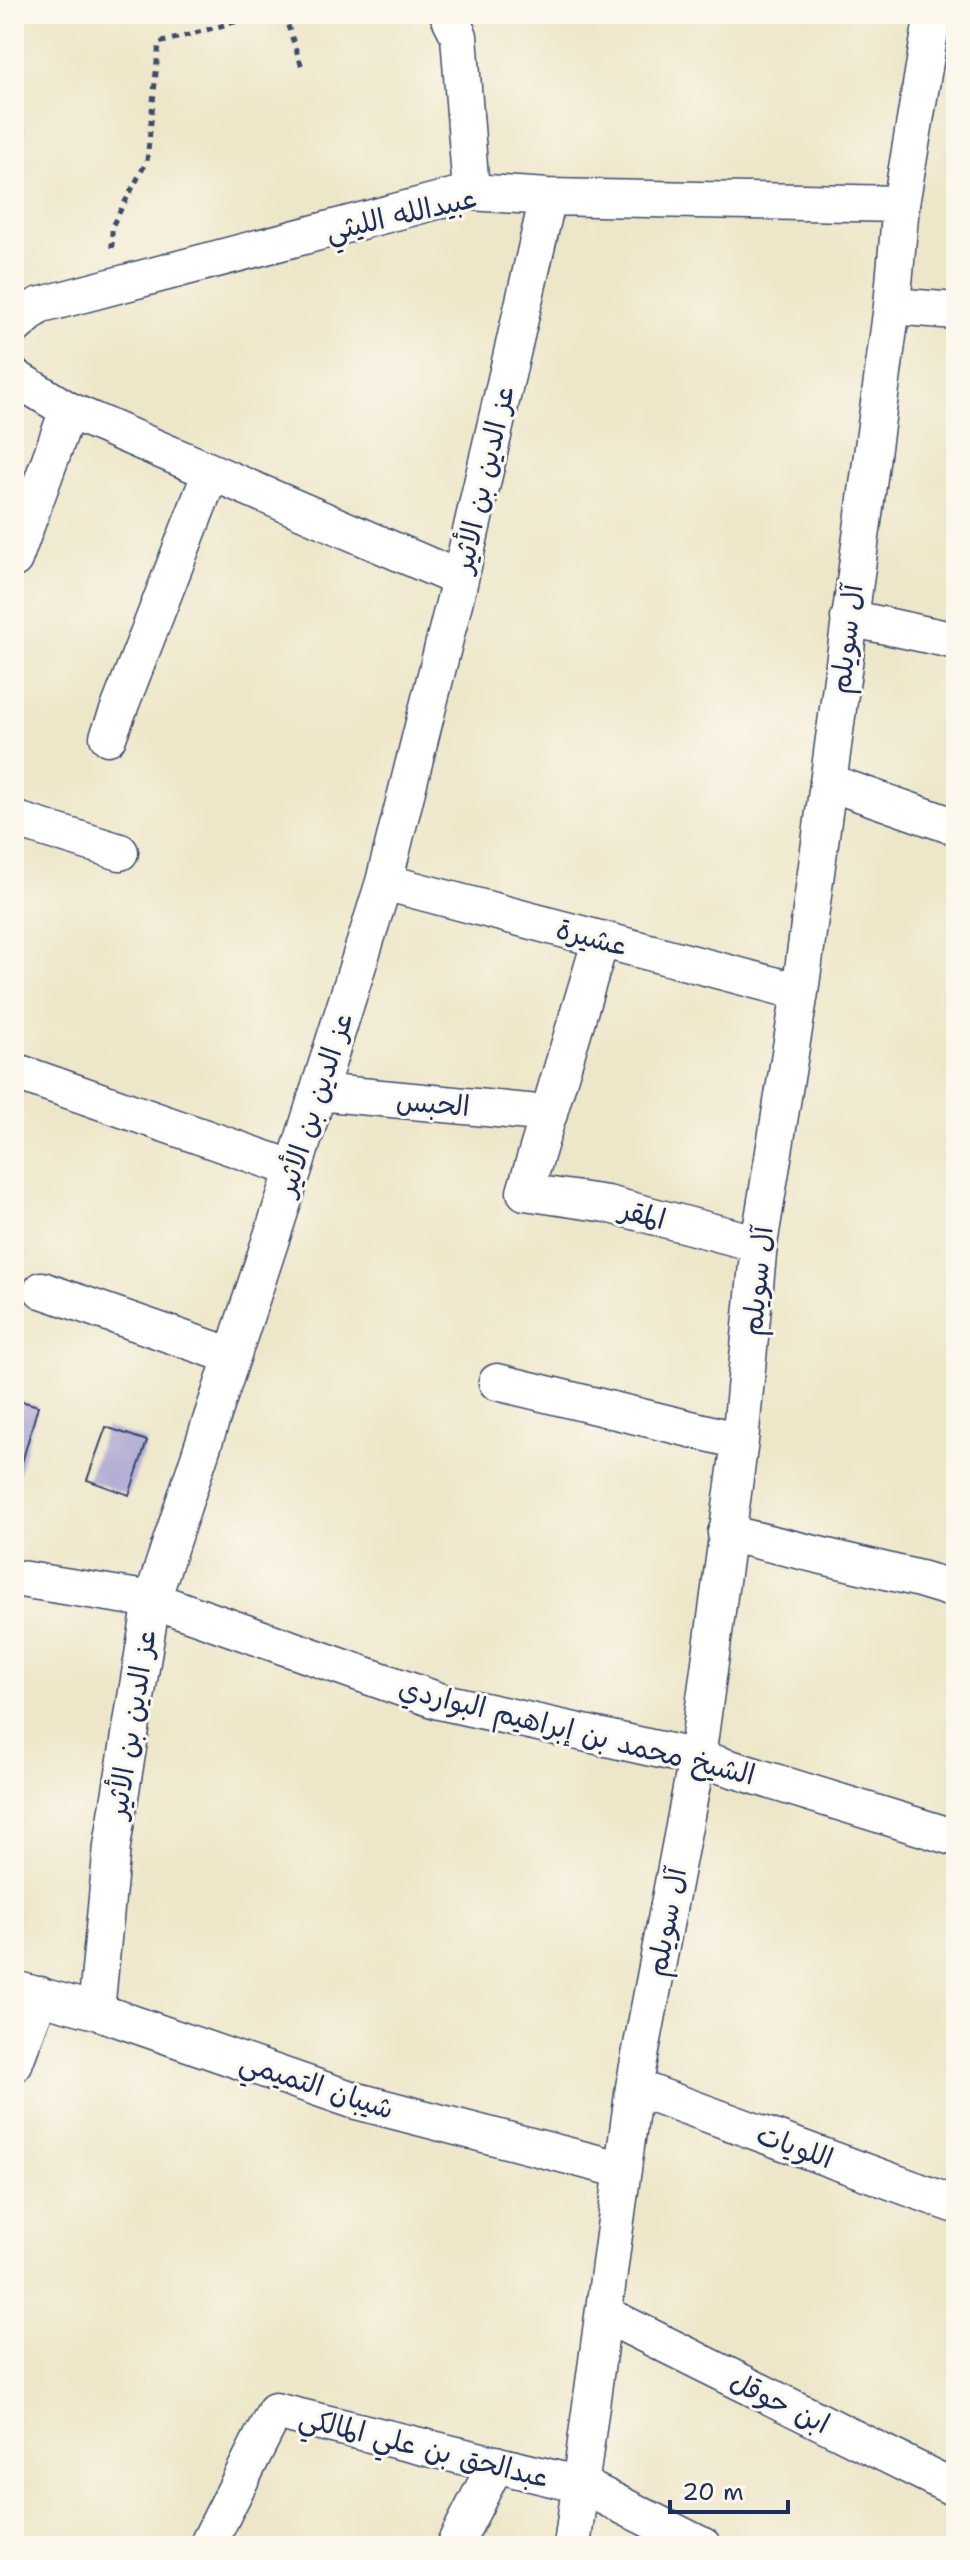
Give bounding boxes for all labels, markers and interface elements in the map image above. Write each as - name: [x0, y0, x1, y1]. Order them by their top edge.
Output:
- street label: عبيدالله الليثي: [322, 178, 482, 256]
- street label: عز الدين بن الأثير: [443, 382, 523, 578]
- street label: آل سويلم: [820, 581, 875, 696]
- street label: عشيرة: [552, 909, 632, 965]
- street label: عز الدين بن الأثير: [266, 1007, 362, 1202]
- street label: الحبس: [395, 1081, 471, 1125]
- street label: المقر: [614, 1189, 670, 1238]
- street label: آل سويلم: [732, 1223, 785, 1338]
- street label: عز الدين بن الأثير: [97, 1627, 165, 1823]
- street label: الشيخ محمد بن إبراهيم البواردي: [394, 1668, 759, 1797]
- street label: آل سويلم: [637, 1863, 698, 1980]
- street label: شيبان التميمي: [233, 2042, 399, 2133]
- street label: اللويات: [752, 2115, 838, 2177]
- street label: ابن حوقل: [724, 2362, 836, 2442]
- street label: عبدالحق بن علي المالكي: [294, 2398, 553, 2502]
- scale bar: [670, 2464, 788, 2514]
- text: 20 m: [682, 2476, 744, 2508]

